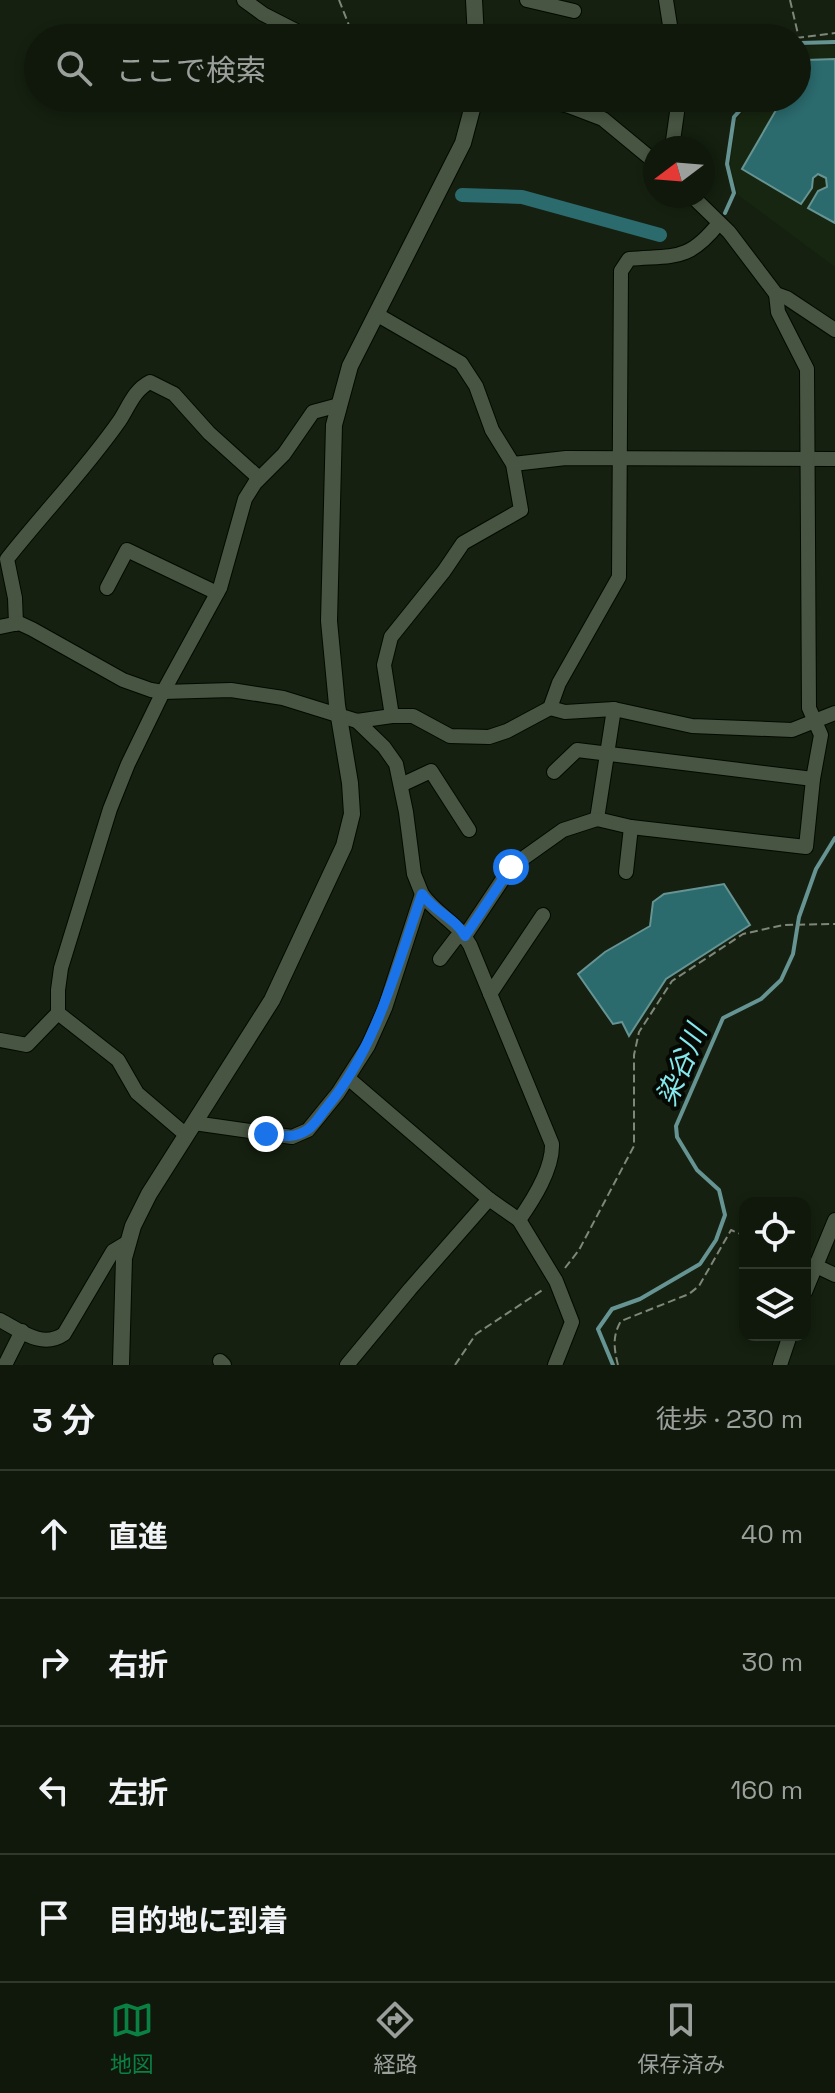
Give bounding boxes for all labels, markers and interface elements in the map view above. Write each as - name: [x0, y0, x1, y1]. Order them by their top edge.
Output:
- search box: [24, 24, 811, 112]
- icon: search: [52, 46, 96, 90]
- text: ここで検索: [116, 51, 266, 90]
- north arrow: [643, 136, 715, 208]
- route start: [493, 849, 529, 885]
- water label: 染谷川: [648, 1017, 715, 1111]
- route end: [248, 1116, 284, 1152]
- map controls: [739, 1197, 811, 1341]
- button: locate: [739, 1197, 811, 1269]
- button: layers: [739, 1269, 811, 1341]
- text: 3 分: [32, 1399, 95, 1442]
- text: 徒歩 · 230 m: [656, 1402, 803, 1436]
- icon: ahead: [32, 1512, 76, 1556]
- text: 直進: [108, 1517, 168, 1556]
- text: 40 m: [741, 1517, 803, 1551]
- icon: right: [32, 1640, 76, 1684]
- text: 右折: [108, 1645, 168, 1684]
- text: 30 m: [742, 1645, 803, 1679]
- icon: left: [32, 1768, 76, 1812]
- text: 左折: [108, 1773, 168, 1812]
- text: 160 m: [731, 1773, 803, 1807]
- icon: arrive: [32, 1896, 76, 1940]
- text: 目的地に到着: [108, 1901, 288, 1940]
- tab: 地図: [110, 1998, 154, 2078]
- tab: 経路: [373, 1998, 417, 2078]
- tab: 保存済み: [637, 1998, 725, 2078]

